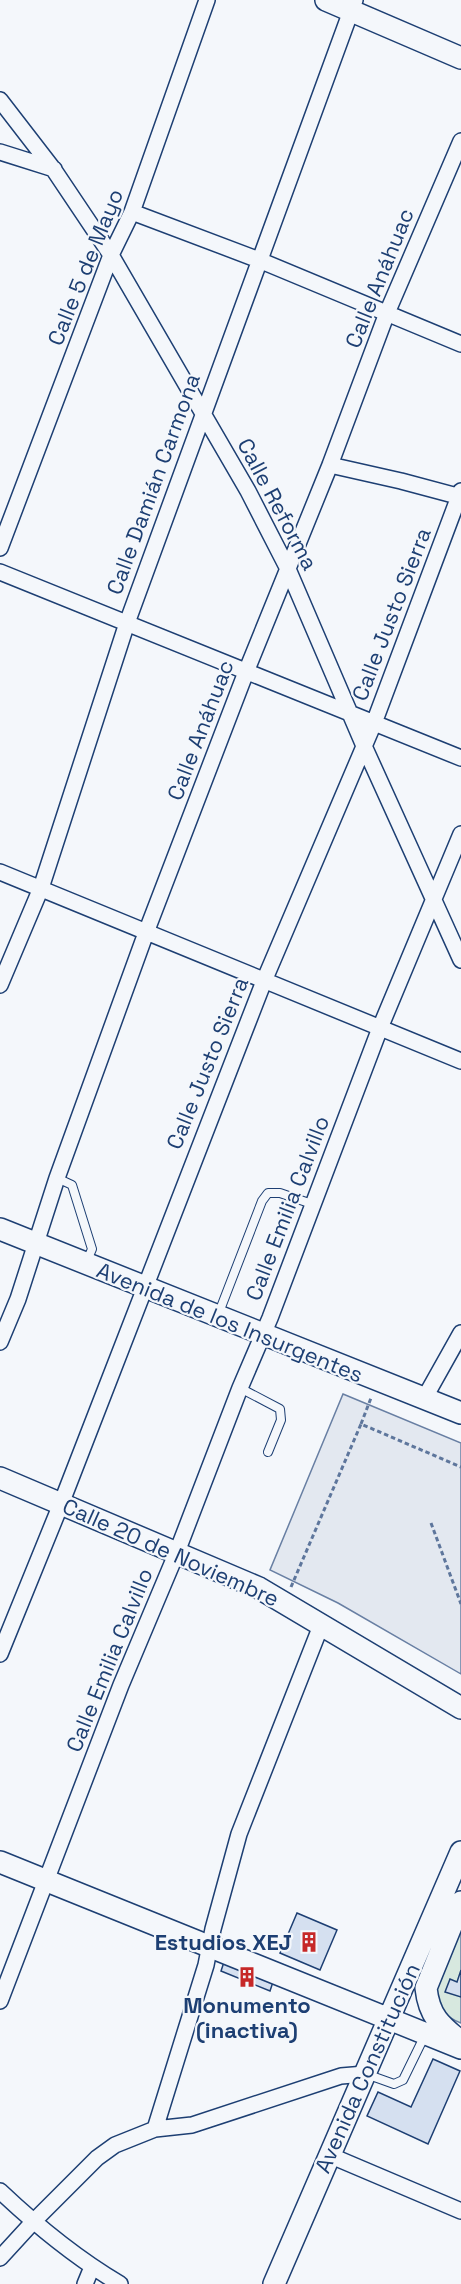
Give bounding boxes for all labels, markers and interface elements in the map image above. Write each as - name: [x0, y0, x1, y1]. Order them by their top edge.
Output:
- street label: Calle 5 de Mayo: [41, 185, 129, 349]
- street label: Calle Anáhuac: [338, 204, 420, 352]
- street label: Calle Damián Carmona: [100, 369, 206, 598]
- street label: Calle Reforma: [232, 433, 325, 575]
- street label: Calle Justo Sierra: [345, 523, 437, 705]
- street label: Calle Anáhuac: [160, 656, 240, 804]
- street label: Calle Justo Sierra: [160, 972, 254, 1153]
- street label: Calle Emilia Calvillo: [239, 1112, 335, 1304]
- street label: Avenida de los Insurgentes: [93, 1256, 367, 1388]
- street label: Calle 20 de Noviembre: [58, 1492, 284, 1612]
- street label: Calle Emilia Calvillo: [59, 1564, 159, 1756]
- place label: Estudios XEJ: [155, 1928, 292, 1956]
- building icon: Estudios XEJ: [297, 1930, 321, 1954]
- street label: Avenida Constitución: [308, 1959, 426, 2177]
- building icon: Monumento (inactiva): [235, 1965, 259, 1989]
- place label: Monumento (inactiva): [183, 1991, 311, 2044]

